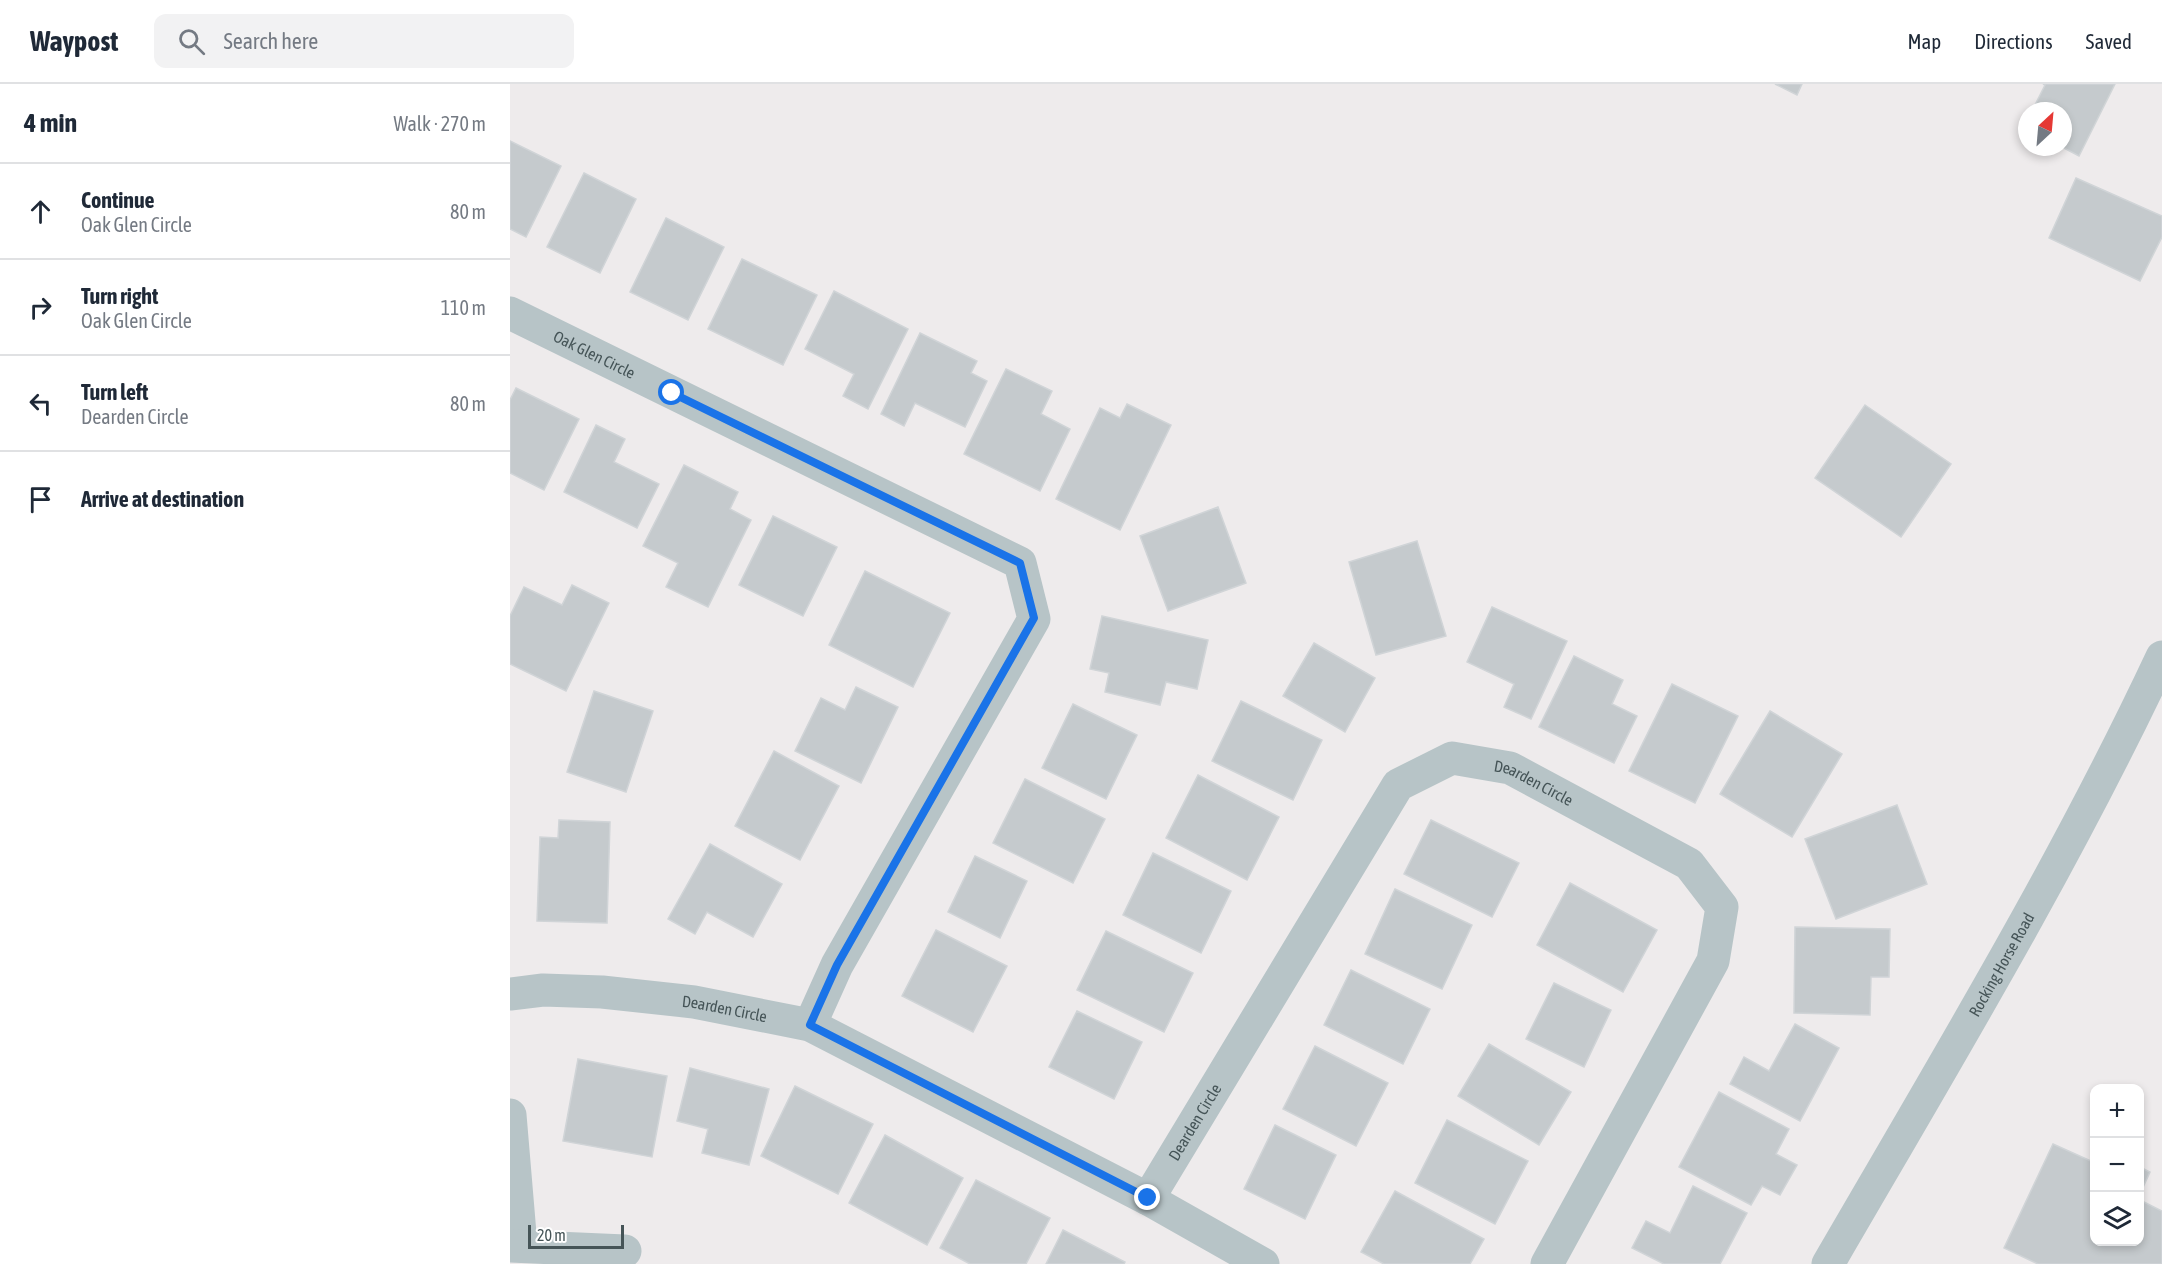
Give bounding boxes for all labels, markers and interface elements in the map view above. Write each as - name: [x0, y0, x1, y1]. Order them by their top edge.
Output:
- search box: [154, 14, 574, 68]
- text: Waypost: [30, 25, 118, 57]
- icon: search: [175, 25, 208, 58]
- text: Search here: [223, 28, 318, 54]
- text: Map: [1907, 29, 1941, 53]
- text: Directions: [1974, 29, 2053, 53]
- text: Saved: [2086, 29, 2132, 53]
- north arrow: [2018, 102, 2072, 156]
- text: 4 min: [24, 108, 77, 138]
- text: Walk · 270 m: [394, 112, 486, 135]
- text: Continue: [81, 187, 155, 213]
- icon: ahead: [24, 195, 57, 228]
- text: 80 m: [450, 200, 486, 223]
- text: Oak Glen Circle: [81, 213, 192, 236]
- text: Turn right: [81, 283, 158, 309]
- icon: right: [24, 291, 57, 324]
- text: 110 m: [441, 296, 486, 319]
- text: Oak Glen Circle: [81, 309, 192, 332]
- street label: Oak Glen Circle: [551, 327, 638, 382]
- text: Turn left: [81, 379, 148, 405]
- route start: [658, 379, 684, 405]
- icon: left: [24, 387, 57, 420]
- text: 80 m: [450, 392, 486, 415]
- text: Dearden Circle: [81, 405, 189, 428]
- icon: arrive: [24, 483, 57, 516]
- text: Arrive at destination: [81, 486, 244, 512]
- street label: Dearden Circle: [1493, 756, 1576, 809]
- street label: Rocking Horse Road: [1965, 910, 2038, 1019]
- street label: Dearden Circle: [681, 992, 769, 1025]
- street label: Dearden Circle: [1165, 1080, 1224, 1163]
- map controls: [2090, 1084, 2144, 1246]
- button: +: [2090, 1084, 2144, 1138]
- button: −: [2090, 1138, 2144, 1192]
- route end: [1134, 1184, 1160, 1210]
- button: layers: [2090, 1192, 2144, 1246]
- scale bar: [528, 1222, 624, 1250]
- text: 20 m: [537, 1226, 566, 1244]

